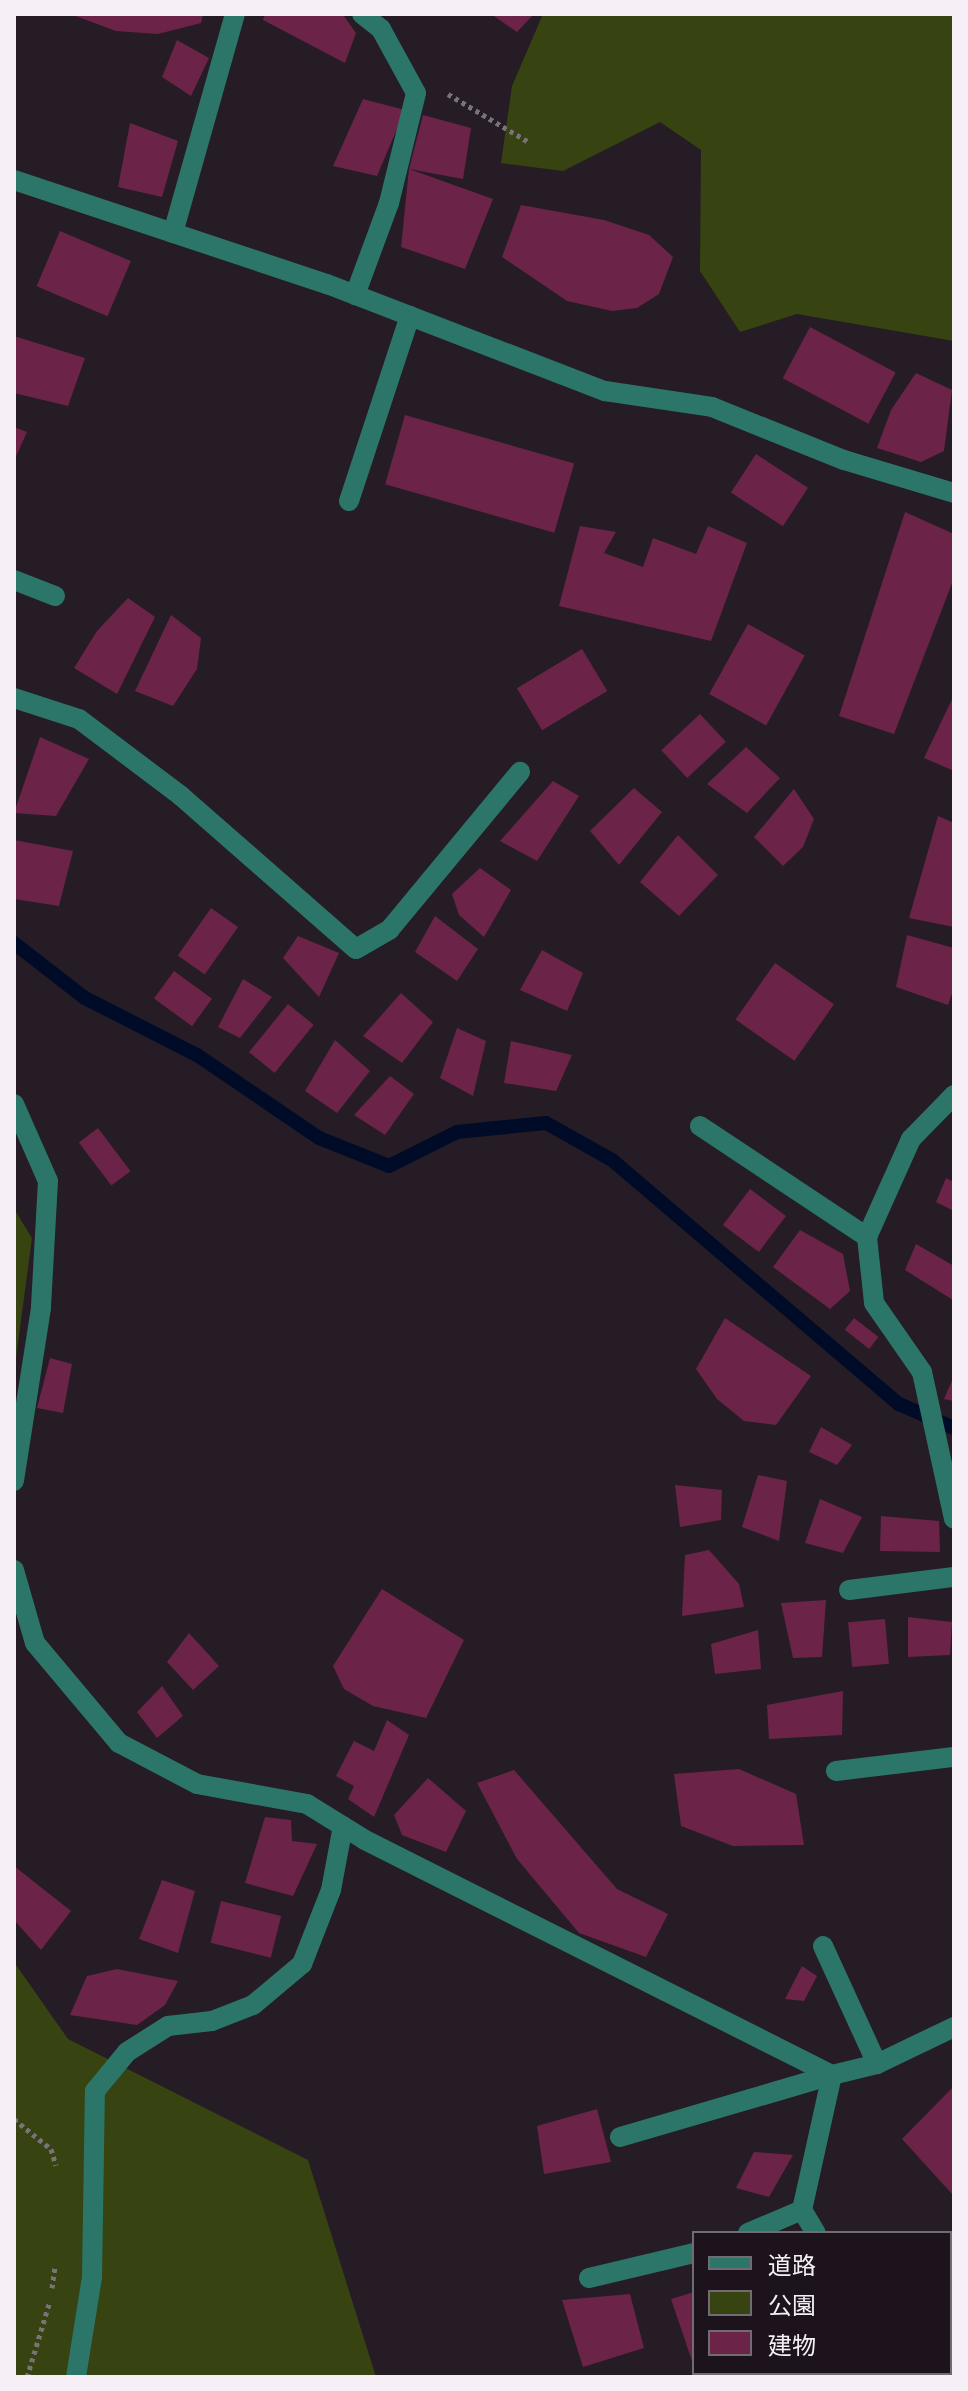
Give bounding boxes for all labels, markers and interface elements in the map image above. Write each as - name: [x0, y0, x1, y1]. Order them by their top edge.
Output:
- legend: [692, 2231, 952, 2375]
- text: 道路: [768, 2251, 816, 2280]
- text: 公園: [768, 2291, 816, 2320]
- text: 建物: [768, 2331, 816, 2360]

